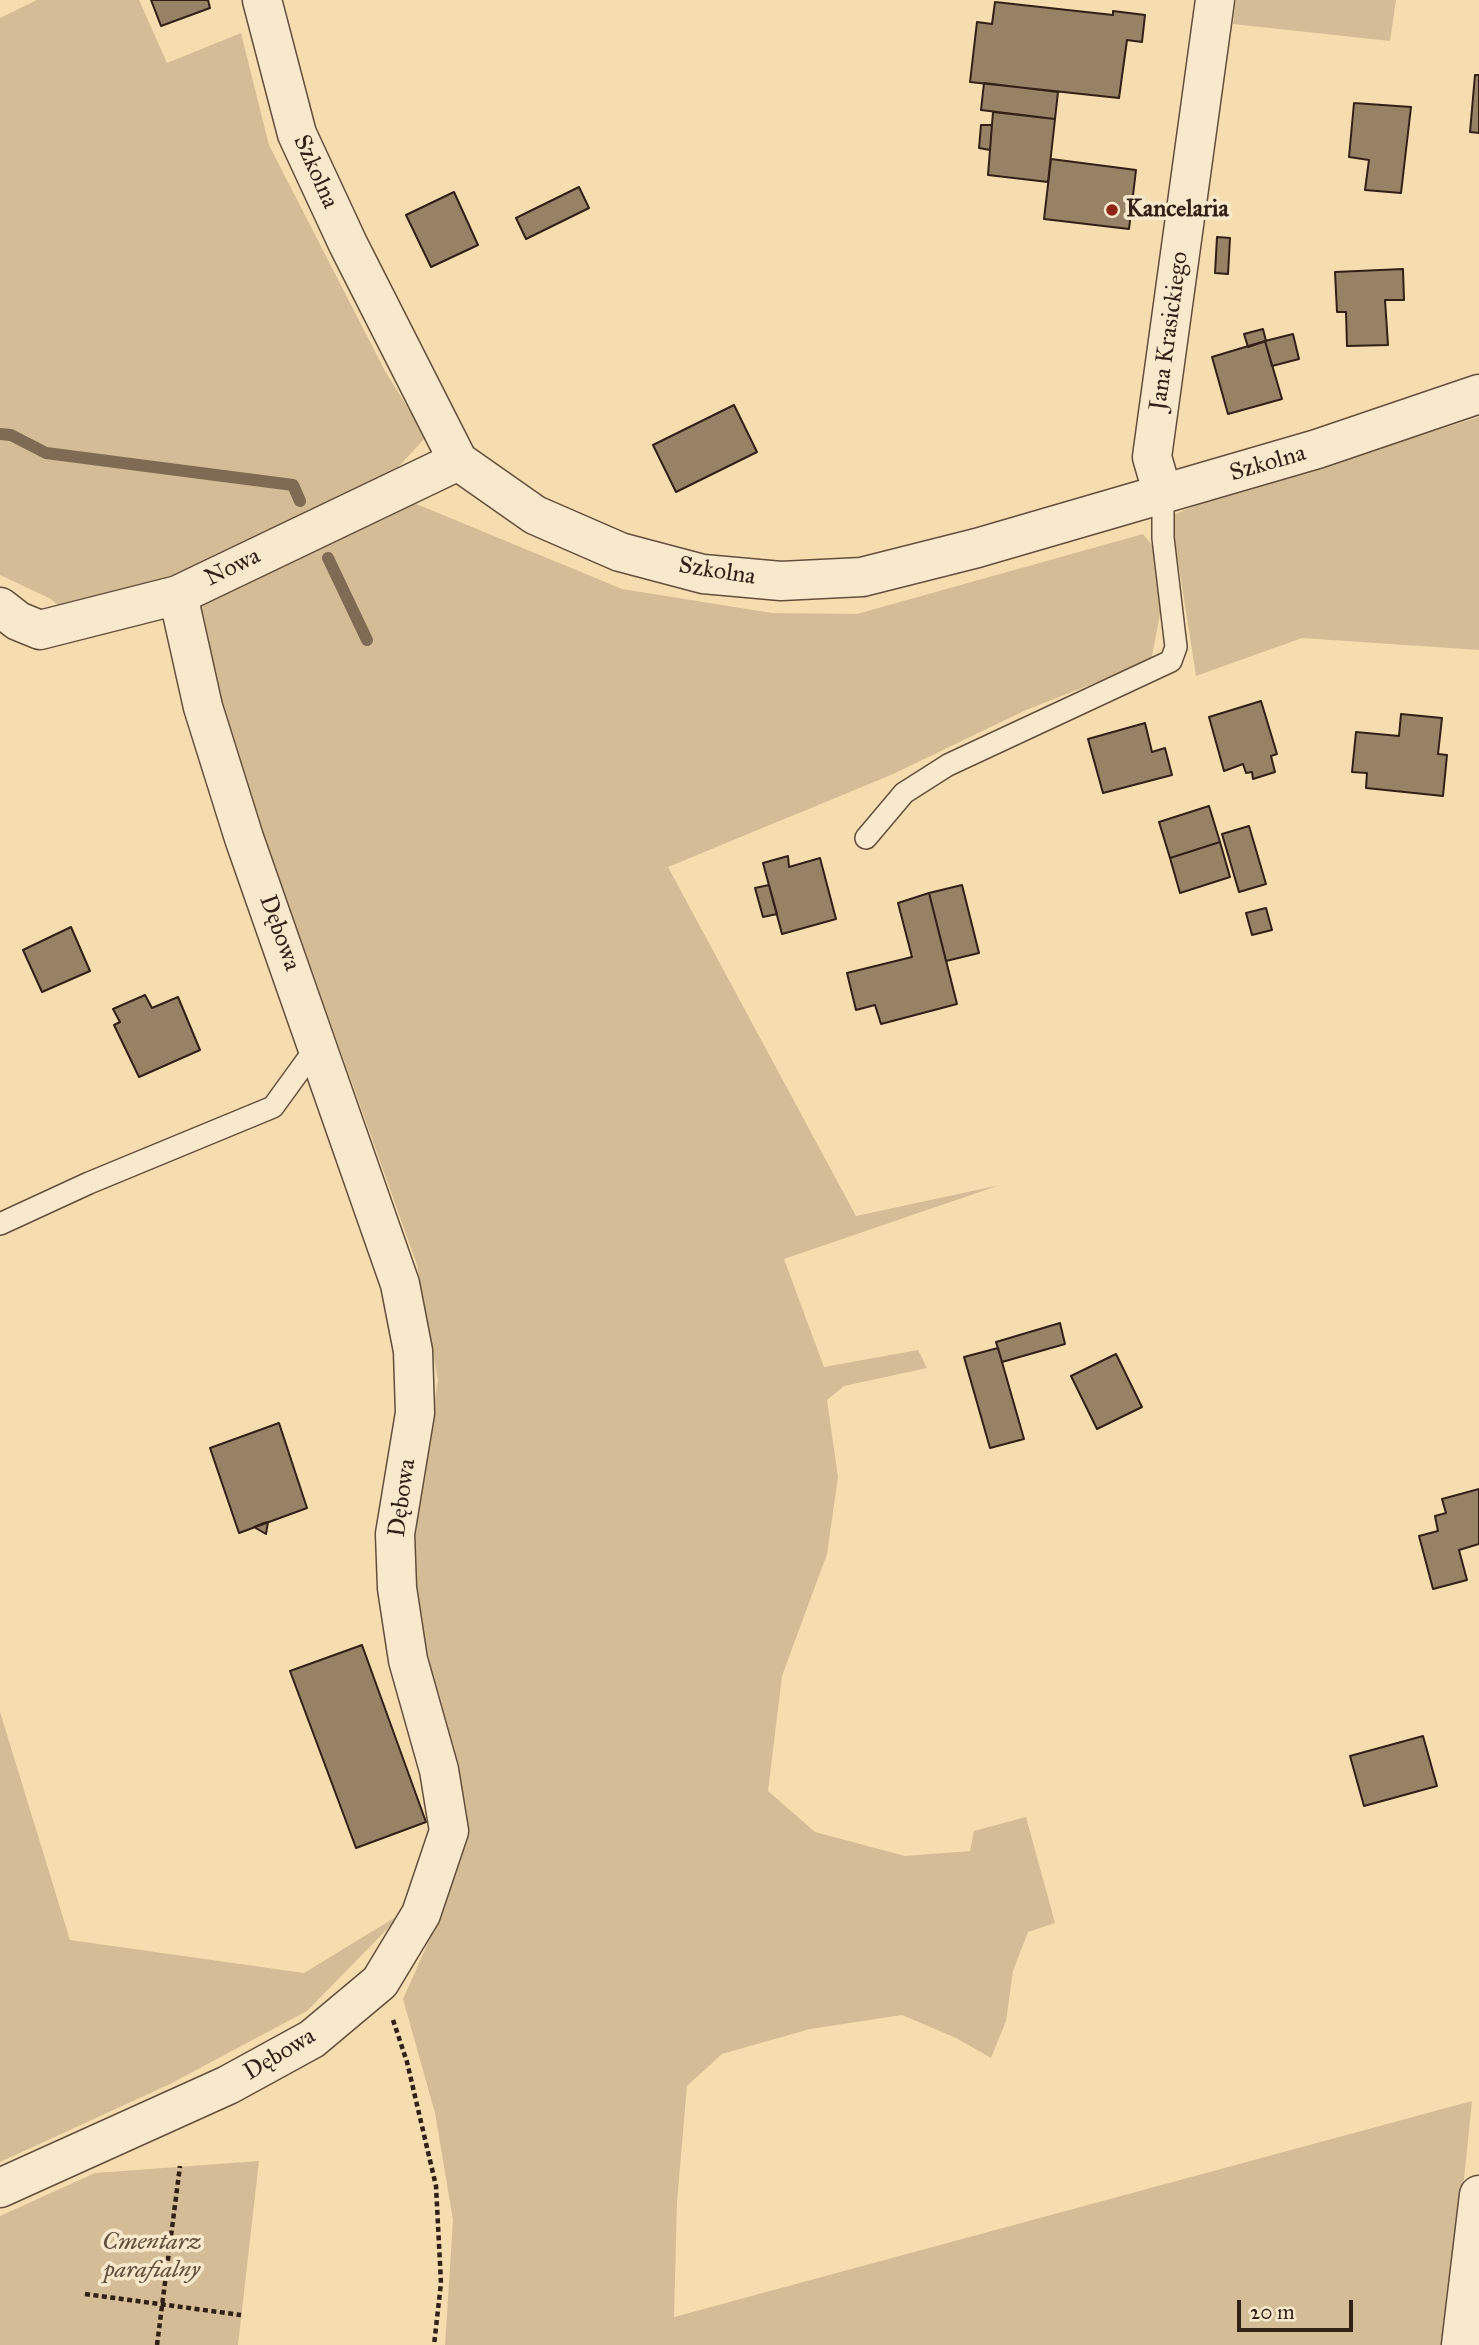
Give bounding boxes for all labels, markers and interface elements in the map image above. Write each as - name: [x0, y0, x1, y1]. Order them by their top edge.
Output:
- street label: Szkolna: [286, 131, 344, 213]
- place label: Kancelaria: [1126, 196, 1229, 224]
- marker: Kancelaria: [1104, 202, 1120, 218]
- street label: Jana Krasickiego: [1145, 250, 1195, 412]
- street label: Szkolna: [1227, 439, 1309, 489]
- street label: Nowa: [201, 542, 265, 594]
- street label: Szkolna: [676, 552, 758, 592]
- street label: Dębowa: [252, 891, 306, 975]
- street label: Dębowa: [383, 1457, 423, 1539]
- street label: Dębowa: [239, 2022, 321, 2088]
- park label: Cmentarz parafialny: [102, 2229, 202, 2285]
- scale bar: [1241, 2286, 1356, 2330]
- text: 20 m: [1250, 2299, 1295, 2325]

